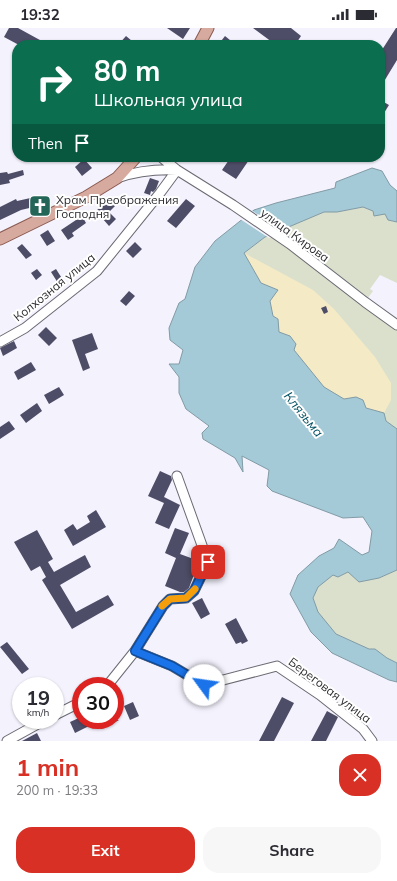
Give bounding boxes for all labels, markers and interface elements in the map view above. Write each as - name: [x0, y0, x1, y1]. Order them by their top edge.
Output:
- text: 19:32: [20, 5, 60, 24]
- text: 80 m: [94, 53, 160, 88]
- icon: right: [28, 56, 80, 108]
- text: Школьная улица: [94, 88, 243, 111]
- icon: arrive: [71, 132, 93, 154]
- text: Then: [28, 134, 63, 153]
- place label: Храм Преображения Господня: [56, 192, 179, 221]
- church icon: Храм Преображения Господня: [27, 193, 53, 219]
- street label: улица Кирова: [258, 205, 332, 265]
- street label: Колхозная улица: [10, 250, 98, 324]
- water label: Клязьма: [281, 388, 327, 440]
- pin: [191, 545, 225, 579]
- icon: arrive: [197, 551, 219, 573]
- street label: Береговая улица: [286, 654, 374, 726]
- position arrow: [183, 664, 225, 706]
- speed limit sign: 30: [72, 677, 124, 729]
- text: 19: [26, 685, 50, 710]
- text: km/h: [27, 706, 49, 719]
- text: 1 min: [16, 752, 79, 782]
- button: close: [339, 754, 381, 796]
- text: 200 m · 19:33: [16, 782, 98, 798]
- button: Exit: [16, 827, 195, 873]
- button: Share: [203, 827, 381, 873]

